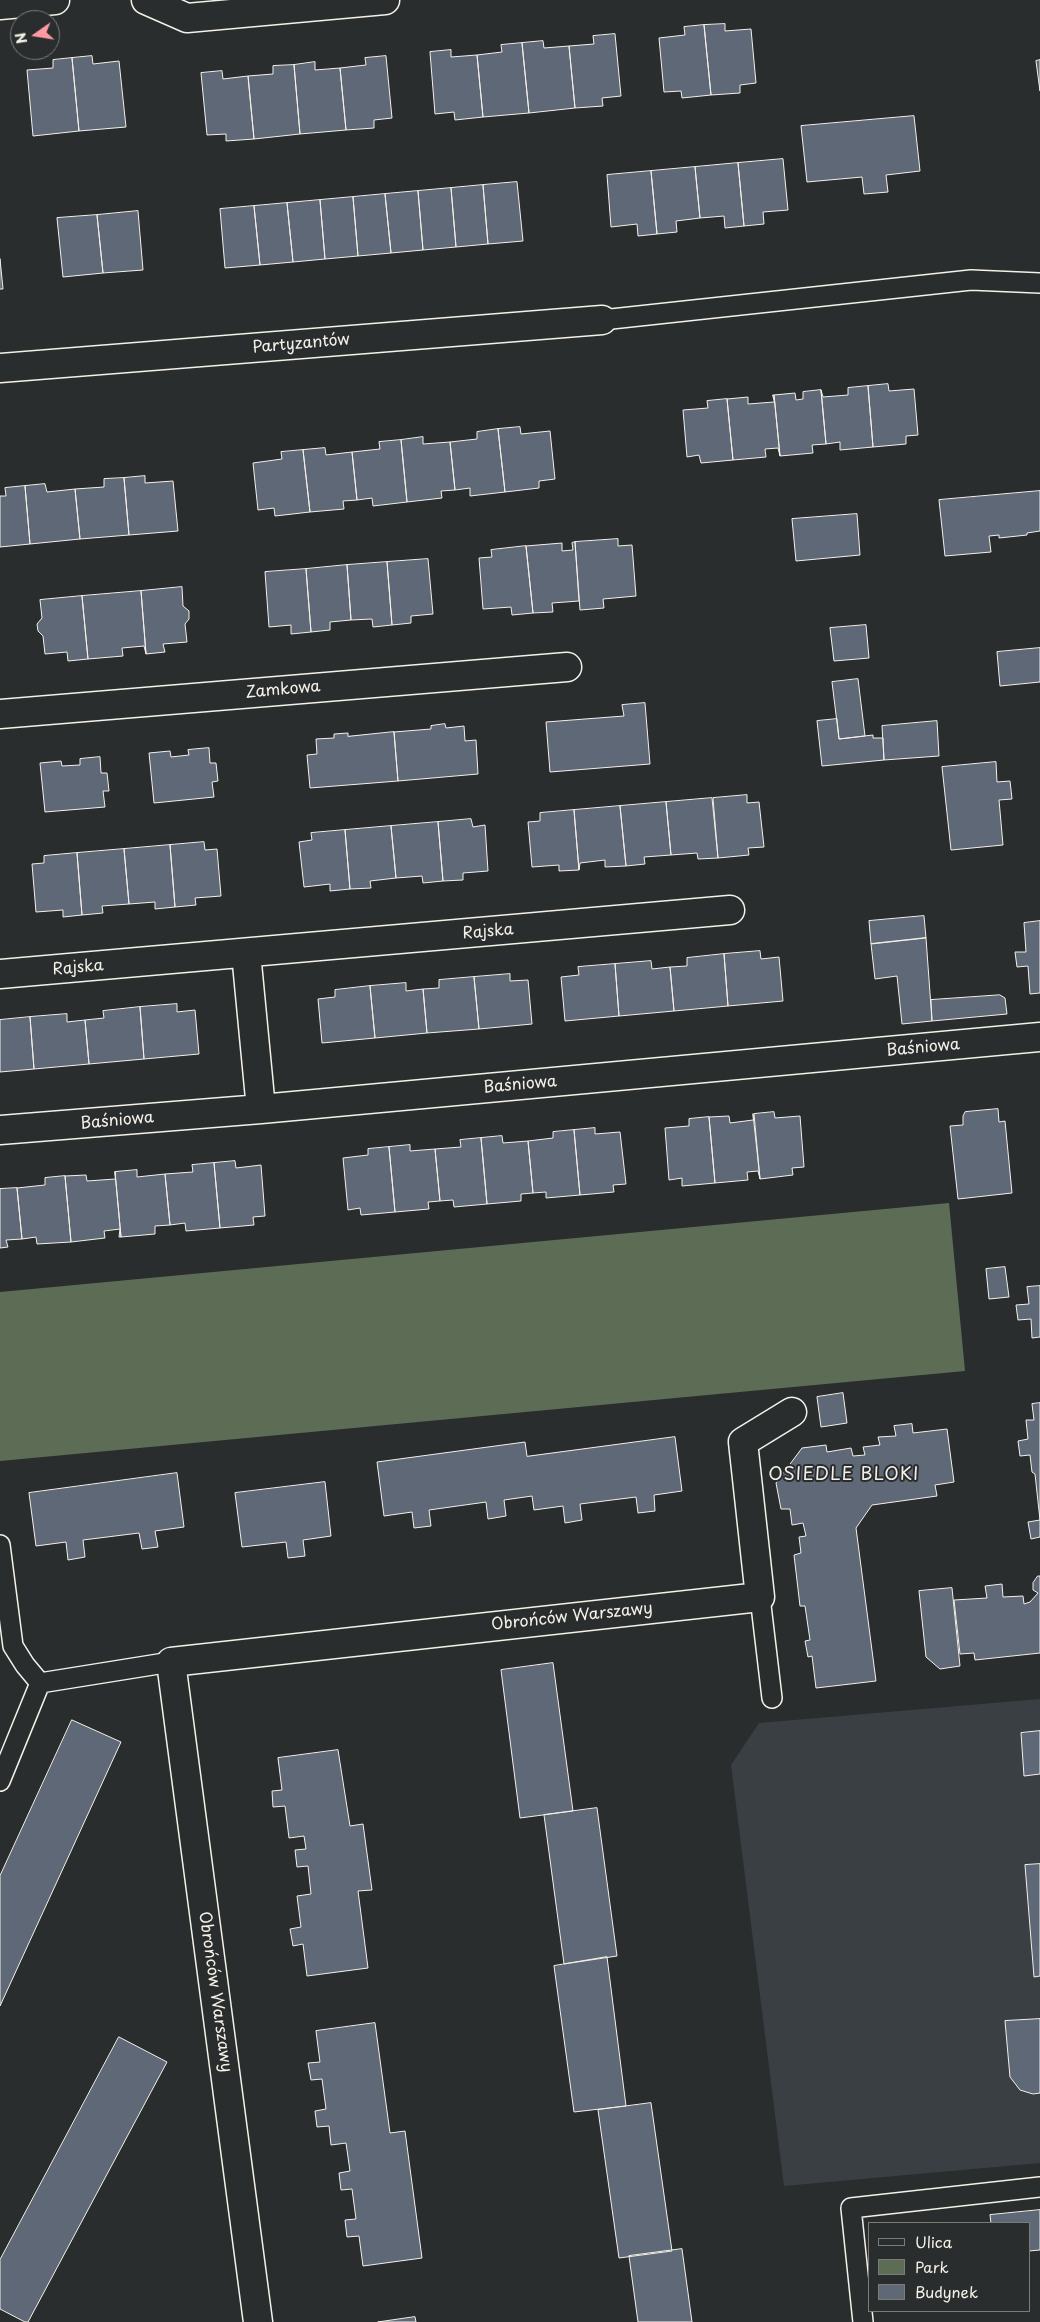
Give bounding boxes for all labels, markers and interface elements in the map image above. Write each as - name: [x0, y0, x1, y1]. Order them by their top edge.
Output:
- north arrow: [10, 10, 60, 60]
- text: N: [9, 30, 32, 46]
- street label: Partyzantów: [251, 330, 351, 358]
- street label: Zamkowa: [245, 677, 321, 703]
- street label: Rajska: [462, 920, 514, 944]
- street label: Rajska: [52, 956, 104, 980]
- street label: Baśniowa: [885, 1035, 961, 1061]
- street label: Baśniowa: [482, 1072, 558, 1098]
- street label: Baśniowa: [79, 1108, 155, 1134]
- district label: OSIEDLE BLOKI: [768, 1464, 920, 1486]
- street label: Obrońców Warszawy: [490, 1599, 654, 1635]
- street label: Obrońców Warszawy: [194, 1910, 236, 2074]
- legend: [868, 2222, 1030, 2312]
- text: Ulica: [915, 2230, 952, 2253]
- text: Park: [915, 2255, 949, 2278]
- text: Budynek: [915, 2280, 978, 2303]

